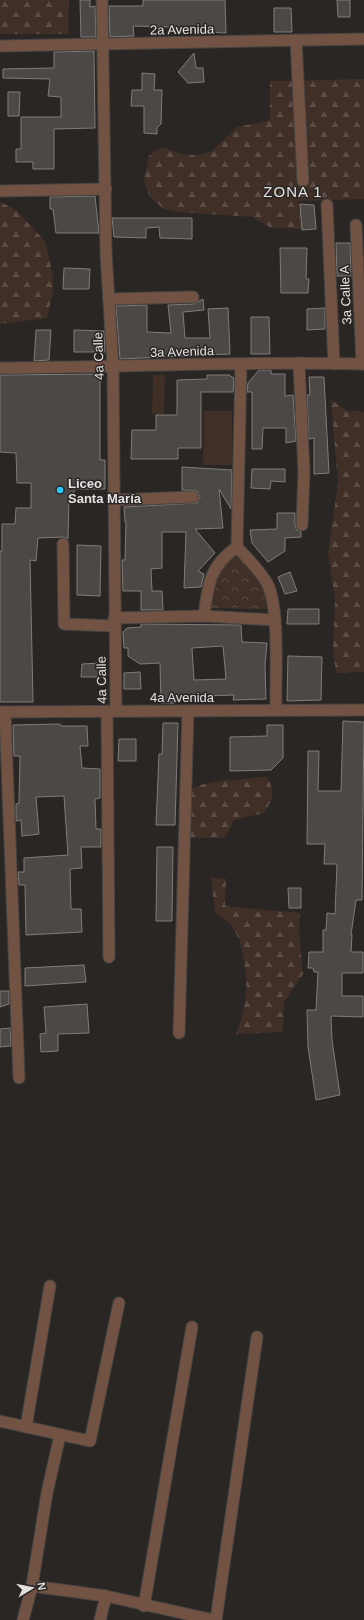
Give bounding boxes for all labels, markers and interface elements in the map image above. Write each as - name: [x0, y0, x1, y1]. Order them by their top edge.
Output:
- street label: 2a Avenida: [150, 21, 215, 38]
- district label: ZONA 1: [263, 183, 323, 200]
- street label: 3a Calle A: [336, 265, 355, 325]
- street label: 4a Calle: [90, 332, 107, 380]
- street label: 3a Avenida: [150, 343, 215, 360]
- place label: Liceo Santa María: [68, 476, 142, 506]
- marker: Liceo Santa María: [55, 485, 65, 495]
- street label: 4a Calle: [94, 656, 109, 704]
- street label: 4a Avenida: [150, 690, 215, 705]
- north arrow: [12, 1568, 52, 1608]
- text: N: [35, 1581, 48, 1591]

